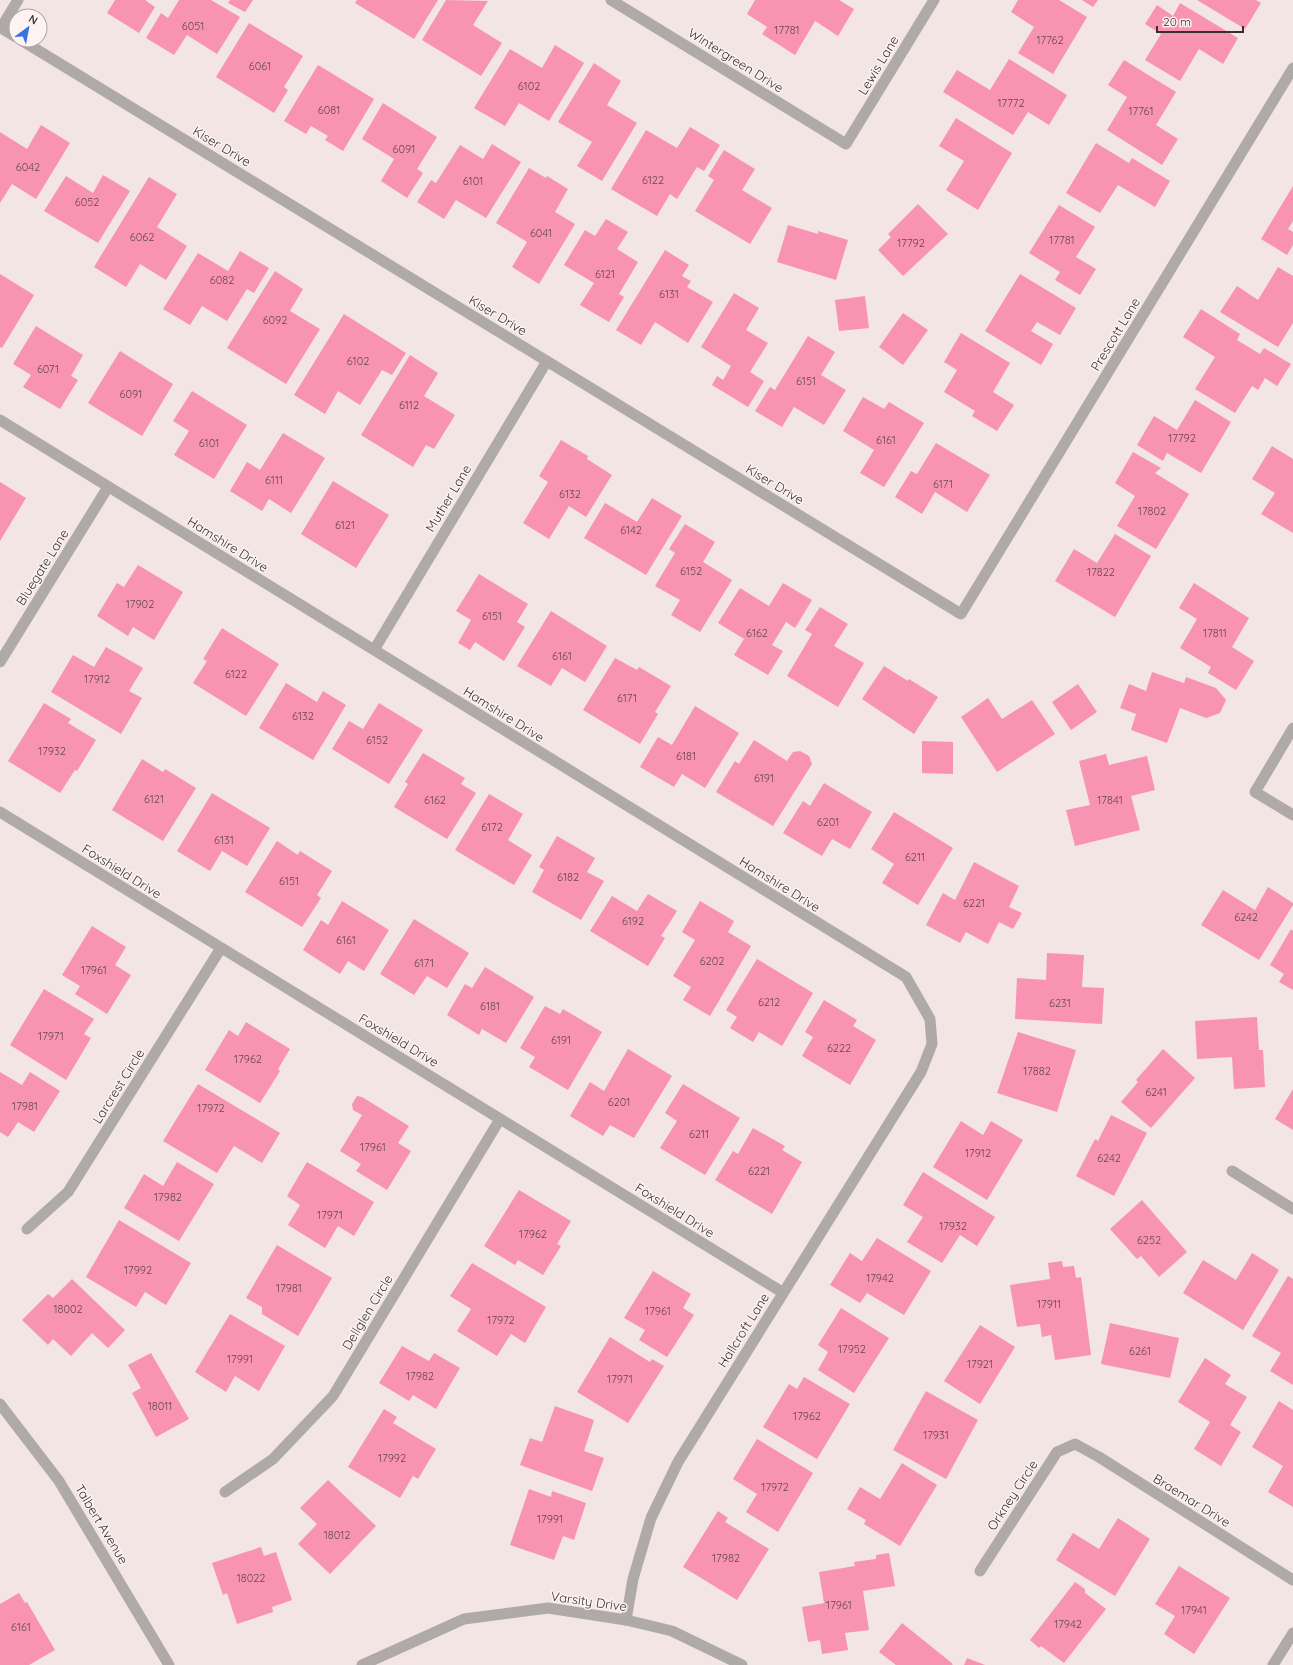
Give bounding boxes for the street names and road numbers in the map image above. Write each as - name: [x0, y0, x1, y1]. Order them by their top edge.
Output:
- street label: Wintergreen Drive: [685, 24, 787, 96]
- street label: Lewis Lane: [854, 33, 902, 97]
- street label: Kiser Drive: [190, 122, 254, 170]
- street label: Kiser Drive: [466, 291, 530, 339]
- street label: Prescott Lane: [1087, 295, 1143, 373]
- street label: Kiser Drive: [743, 460, 807, 508]
- street label: Muther Lane: [422, 462, 474, 534]
- street label: Hamshire Drive: [185, 513, 271, 575]
- street label: Bluegate Lane: [12, 526, 72, 608]
- street label: Hamshire Drive: [461, 683, 547, 745]
- street label: Foxshield Drive: [79, 840, 165, 902]
- street label: Hamshire Drive: [737, 853, 823, 915]
- street label: Foxshield Drive: [356, 1010, 442, 1070]
- street label: Larcrest Circle: [89, 1046, 147, 1126]
- street label: Foxshield Drive: [632, 1179, 718, 1241]
- street label: Dellglen Circle: [338, 1271, 396, 1353]
- street label: Hallcroft Lane: [714, 1290, 772, 1370]
- street label: Orkney Circle: [983, 1457, 1041, 1533]
- street label: Braemar Drive: [1150, 1470, 1234, 1530]
- street label: Talbert Avenue: [72, 1481, 132, 1567]
- street label: Varsity Drive: [550, 1588, 628, 1614]

